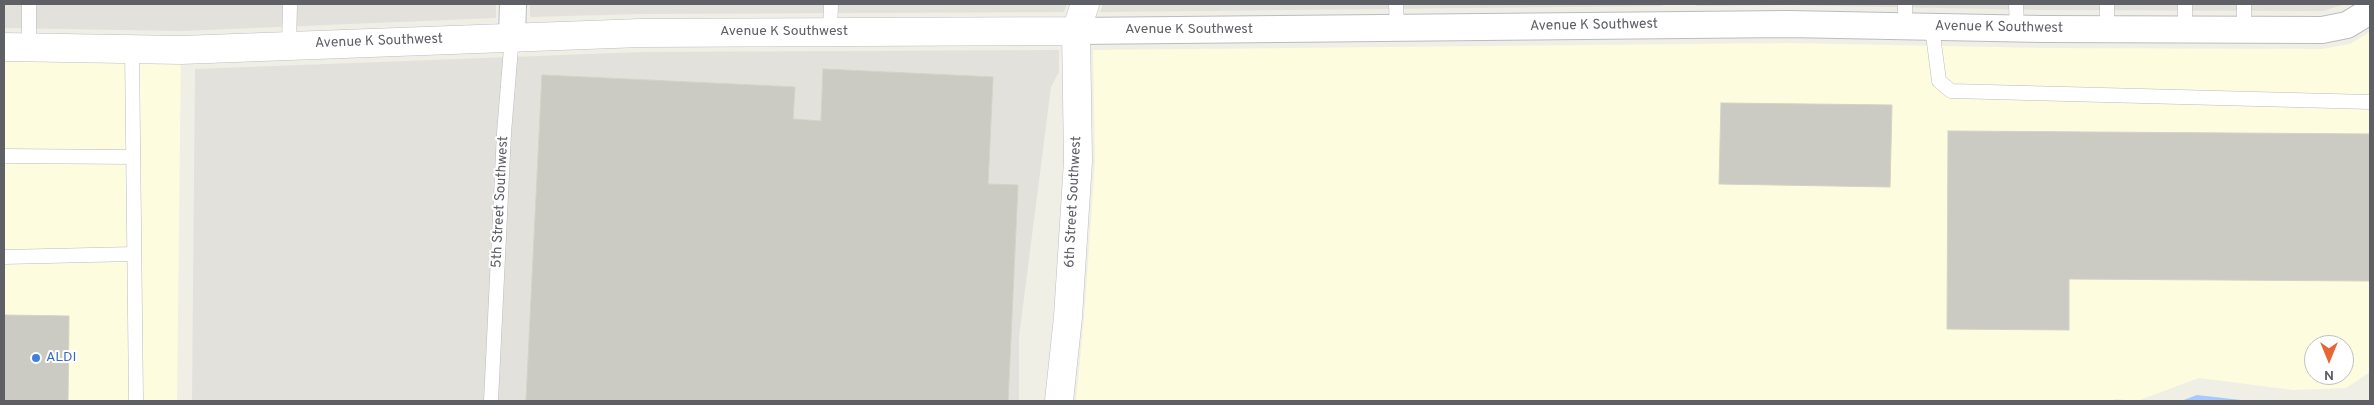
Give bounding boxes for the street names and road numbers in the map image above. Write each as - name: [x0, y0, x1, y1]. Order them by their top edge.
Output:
- street label: Avenue K Southwest: [1530, 16, 1658, 36]
- street label: Avenue K Southwest: [1935, 18, 2063, 38]
- street label: Avenue K Southwest: [1125, 22, 1253, 38]
- street label: Avenue K Southwest: [720, 24, 848, 40]
- street label: Avenue K Southwest: [315, 31, 443, 53]
- street label: 5th Street Southwest: [489, 136, 513, 268]
- street label: 6th Street Southwest: [1062, 136, 1086, 268]

